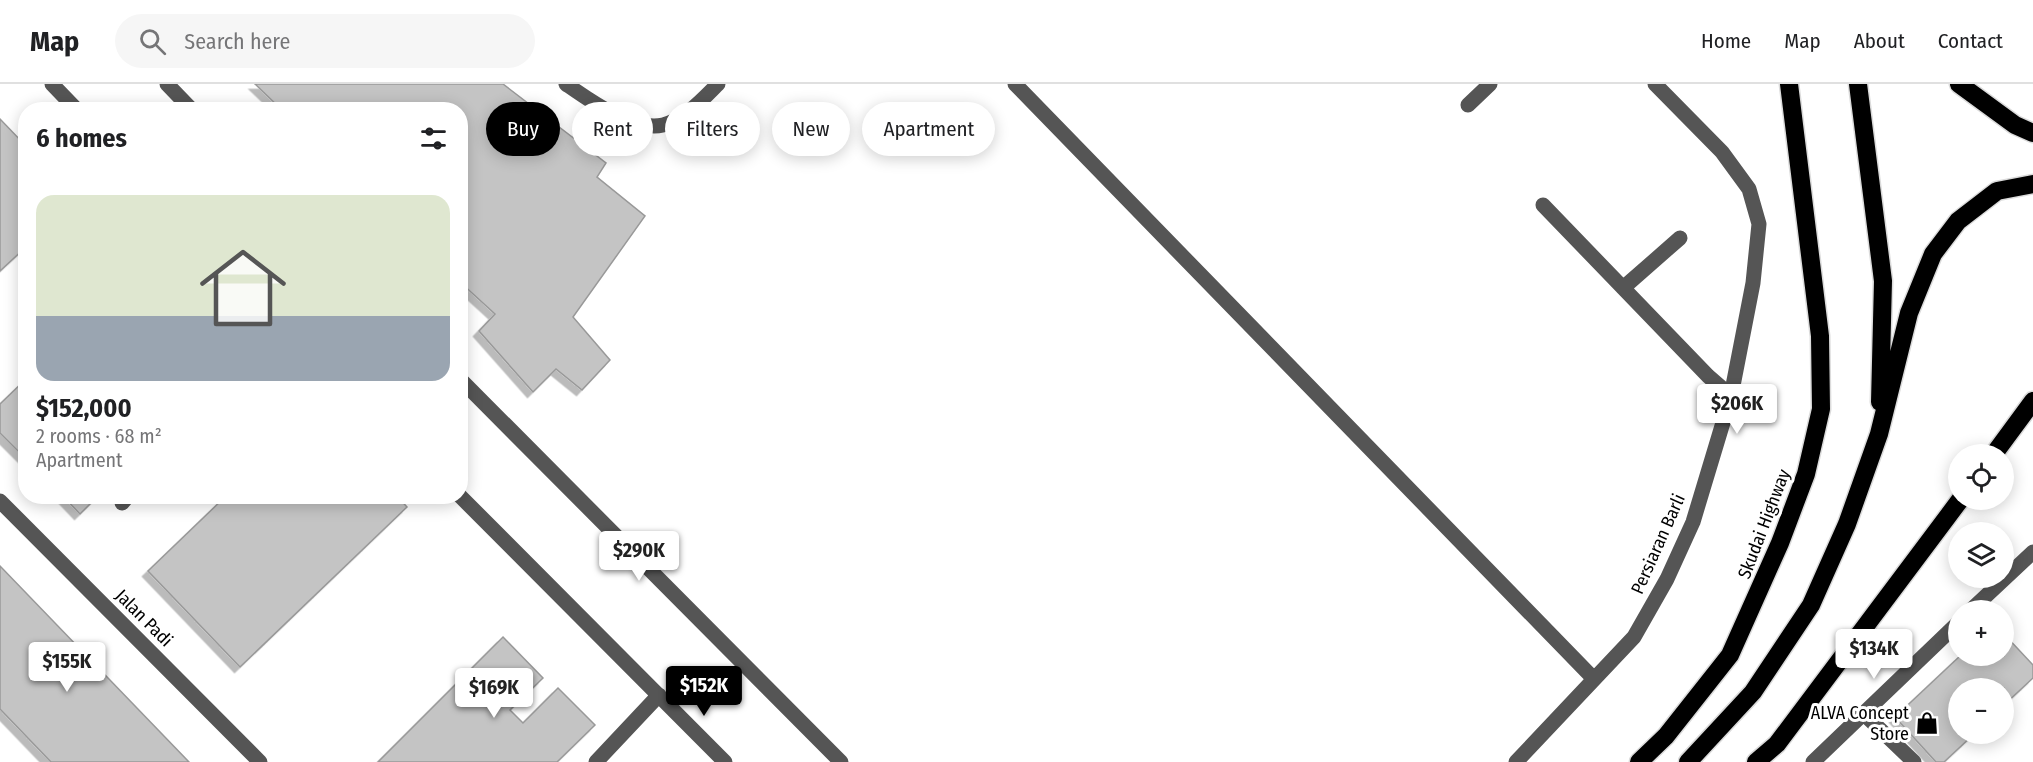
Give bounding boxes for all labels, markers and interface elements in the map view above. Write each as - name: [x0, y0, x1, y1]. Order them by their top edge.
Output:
- search box: [115, 14, 535, 68]
- text: Map: [30, 25, 79, 58]
- icon: search: [136, 25, 169, 58]
- text: Search here: [184, 28, 290, 55]
- text: Home: [1701, 28, 1751, 54]
- text: Map: [1784, 28, 1821, 54]
- text: About: [1854, 28, 1905, 54]
- text: Contact: [1938, 28, 2003, 54]
- chip: Buy: [486, 102, 560, 156]
- chip: Rent: [572, 102, 653, 156]
- chip: Filters: [665, 102, 760, 156]
- chip: New: [772, 102, 850, 156]
- chip: Apartment: [862, 102, 995, 156]
- icon: filters: [417, 122, 450, 155]
- text: 6 homes: [36, 123, 127, 154]
- icon: home: [189, 234, 297, 342]
- pin: $206K: [1695, 384, 1779, 435]
- text: $206K: [1711, 391, 1763, 415]
- text: $152,000: [36, 393, 132, 424]
- text: 2 rooms · 68 m²: [36, 424, 162, 448]
- map controls: [1948, 444, 2014, 744]
- button: locate: [1948, 444, 2014, 510]
- text: Apartment: [36, 448, 123, 472]
- street label: Skudai Highway: [1733, 466, 1795, 582]
- street label: Persiaran Barli: [1626, 490, 1690, 598]
- button: layers: [1948, 522, 2014, 588]
- pin: $290K: [597, 531, 681, 582]
- text: $290K: [613, 538, 665, 562]
- street label: Jalan Padi: [111, 585, 177, 651]
- button: +: [1948, 600, 2014, 666]
- pin: $134K: [1832, 629, 1916, 680]
- text: $134K: [1849, 636, 1899, 660]
- pin: $155K: [25, 642, 109, 693]
- text: $155K: [43, 649, 91, 673]
- pin: $152K: [662, 666, 746, 717]
- pin: $169K: [452, 668, 536, 719]
- text: $152K: [680, 673, 728, 697]
- text: $169K: [469, 675, 519, 699]
- button: −: [1948, 678, 2014, 744]
- place label: ALVA Concept Store: [1811, 702, 1909, 745]
- shop icon: ALVA Concept Store: [1914, 710, 1940, 736]

